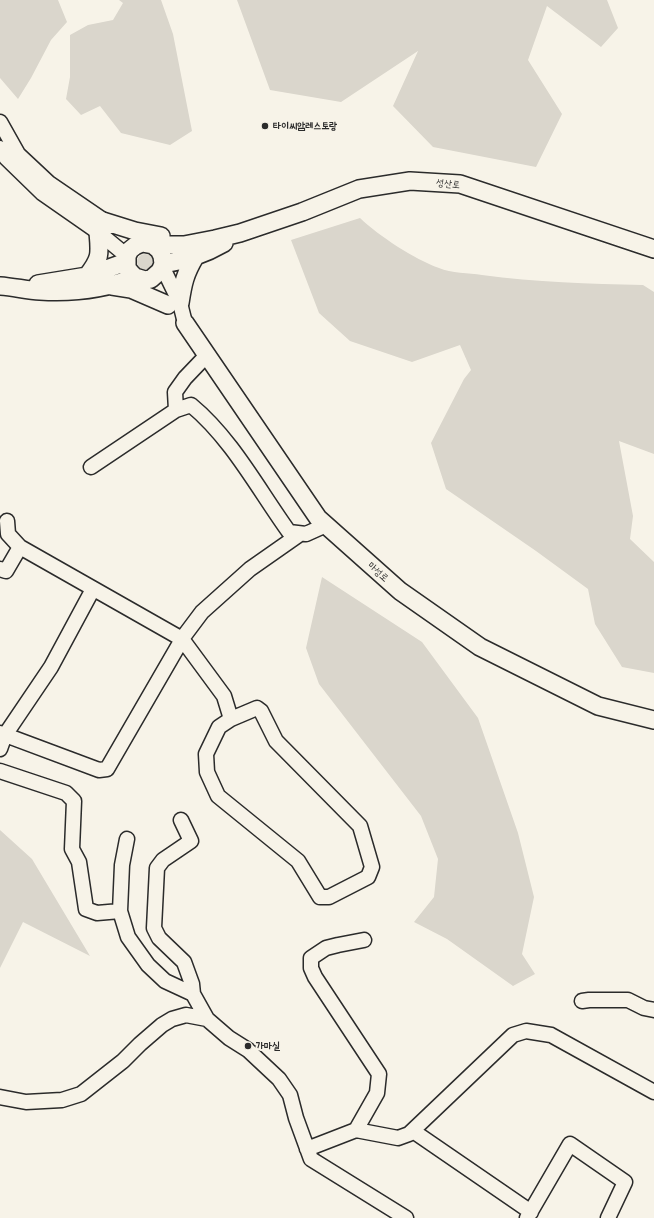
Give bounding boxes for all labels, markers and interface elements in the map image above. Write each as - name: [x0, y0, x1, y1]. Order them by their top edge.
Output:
- place label: 타이씨암레스토랑: [273, 120, 337, 132]
- marker: 타이씨암레스토랑: [260, 121, 270, 131]
- street label: 성산로: [435, 177, 461, 191]
- street label: 마성로: [365, 559, 391, 585]
- place label: 가마실: [256, 1040, 280, 1052]
- marker: 가마실: [243, 1041, 253, 1051]

